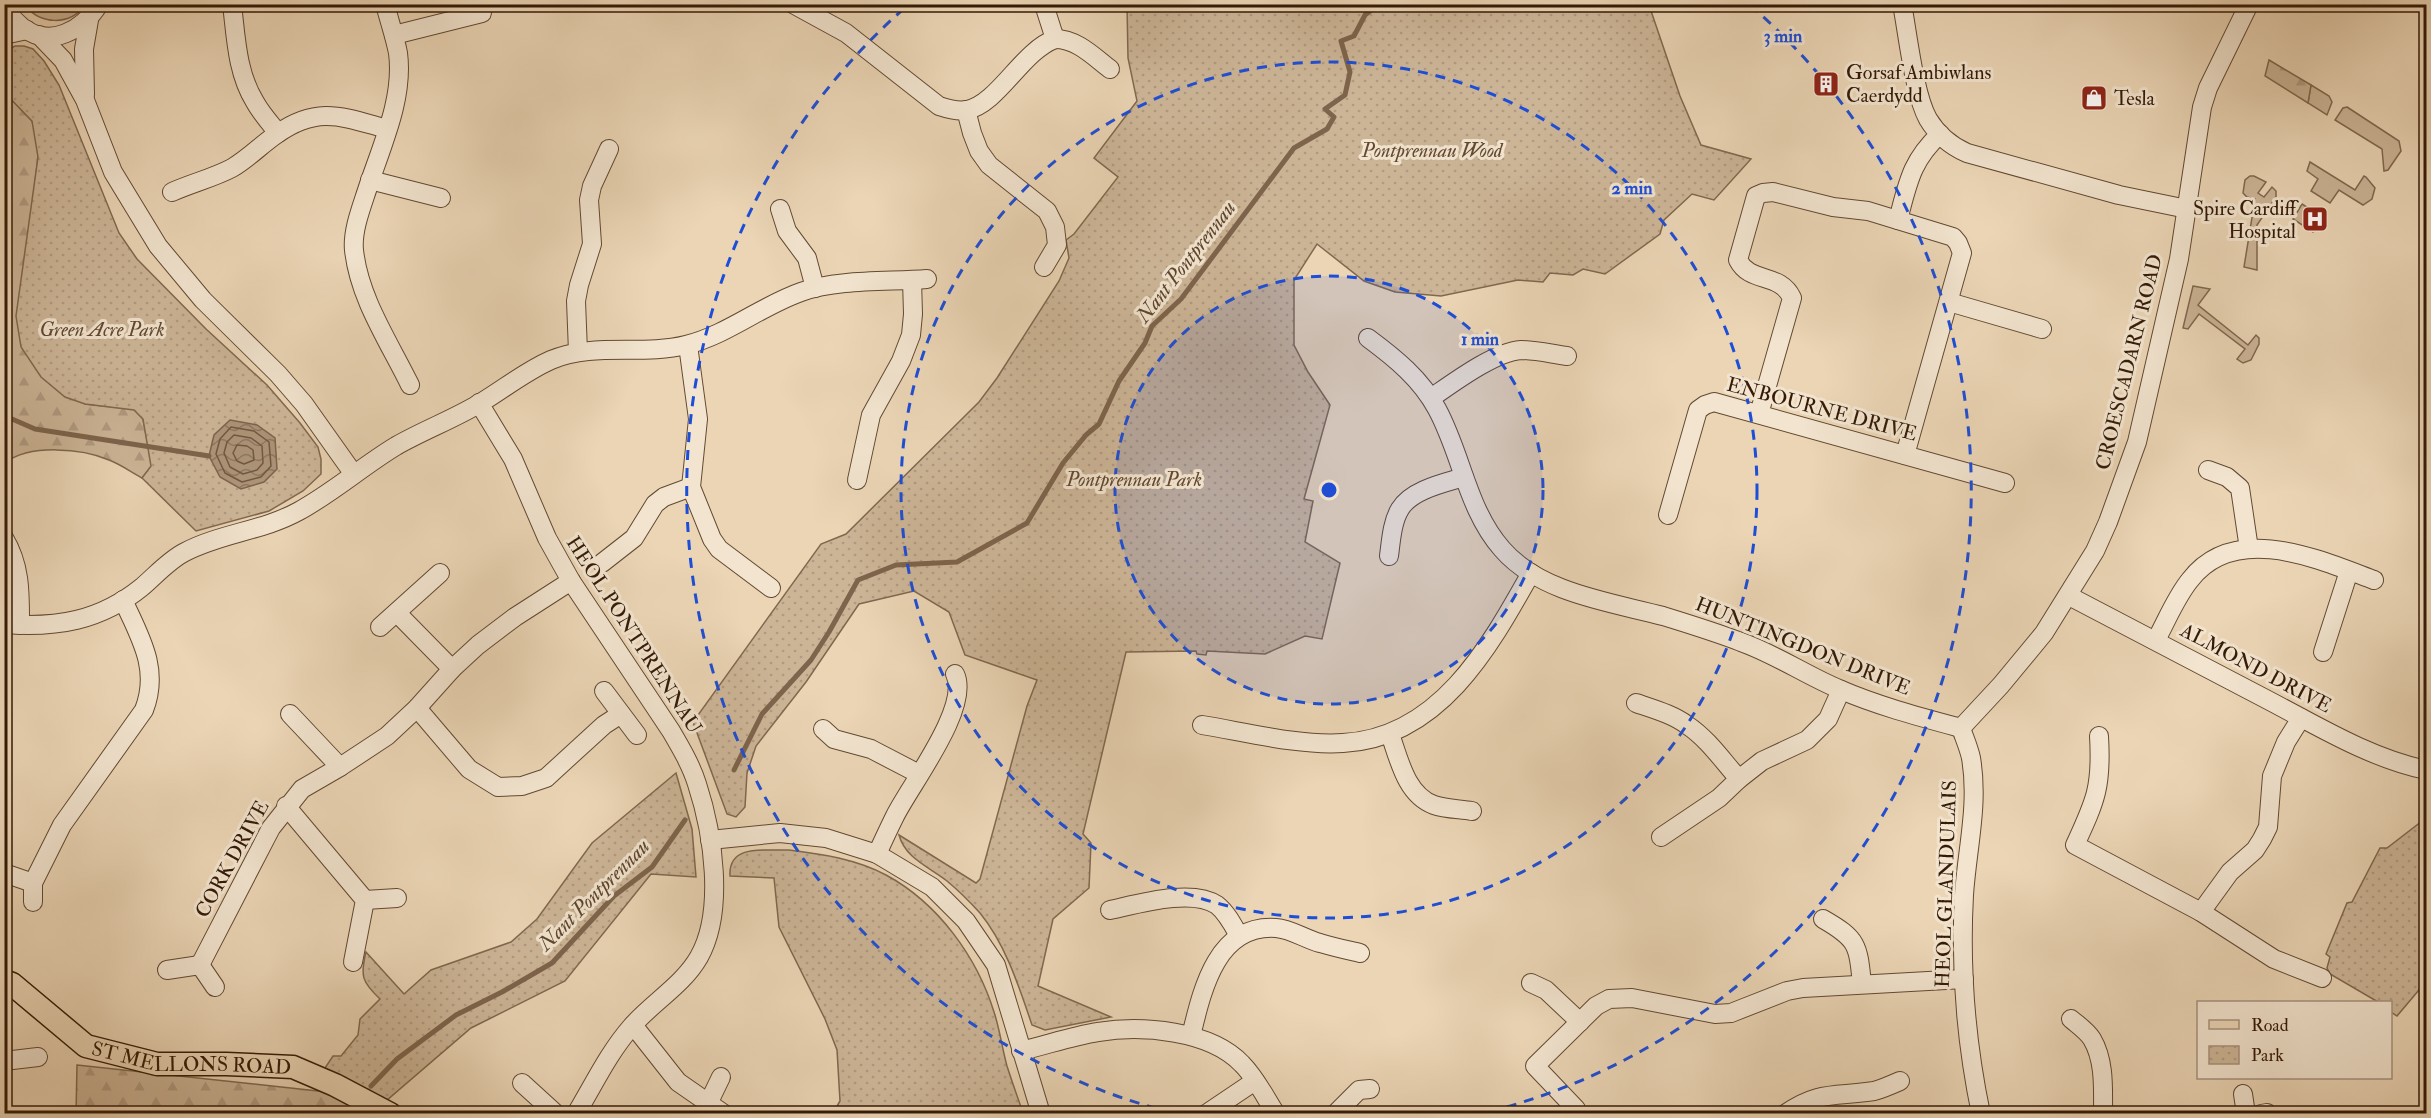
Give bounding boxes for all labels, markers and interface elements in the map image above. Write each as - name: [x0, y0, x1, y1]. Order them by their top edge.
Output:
- text: 3 min: [1764, 25, 1803, 48]
- place label: Gorsaf Ambiwlans Caerdydd: [1846, 60, 1992, 108]
- building icon: Gorsaf Ambiwlans Caerdydd: [1811, 69, 1841, 99]
- shop icon: Tesla: [2079, 83, 2109, 113]
- place label: Tesla: [2114, 86, 2156, 111]
- park label: Pontprennau Wood: [1361, 138, 1504, 163]
- text: 2 min: [1612, 177, 1653, 200]
- water label: Nant Pontprennau: [1129, 196, 1242, 329]
- place label: Spire Cardiff Hospital: [2193, 196, 2300, 245]
- hospital icon: Spire Cardiff Hospital: [2300, 204, 2330, 234]
- street label: CROESCADARN ROAD: [2090, 251, 2168, 473]
- park label: Green Acre Park: [40, 317, 164, 342]
- text: 1 min: [1461, 328, 1500, 351]
- street label: ENBOURNE DRIVE: [1724, 372, 1920, 446]
- park label: Pontprennau Park: [1065, 467, 1202, 492]
- centre of rings: [1319, 480, 1339, 500]
- street label: HEOL PONTPRENNAU: [561, 531, 707, 739]
- street label: HUNTINGDON DRIVE: [1692, 591, 1914, 701]
- street label: ALMOND DRIVE: [2175, 617, 2336, 718]
- street label: HEOL GLANDULAIS: [1930, 780, 1962, 988]
- street label: CORK DRIVE: [190, 796, 274, 922]
- water label: Nant Pontprennau: [532, 833, 656, 957]
- legend: [2197, 1001, 2392, 1079]
- text: Road: [2251, 1014, 2289, 1037]
- street label: ST MELLONS ROAD: [89, 1035, 292, 1079]
- text: Park: [2251, 1044, 2284, 1067]

